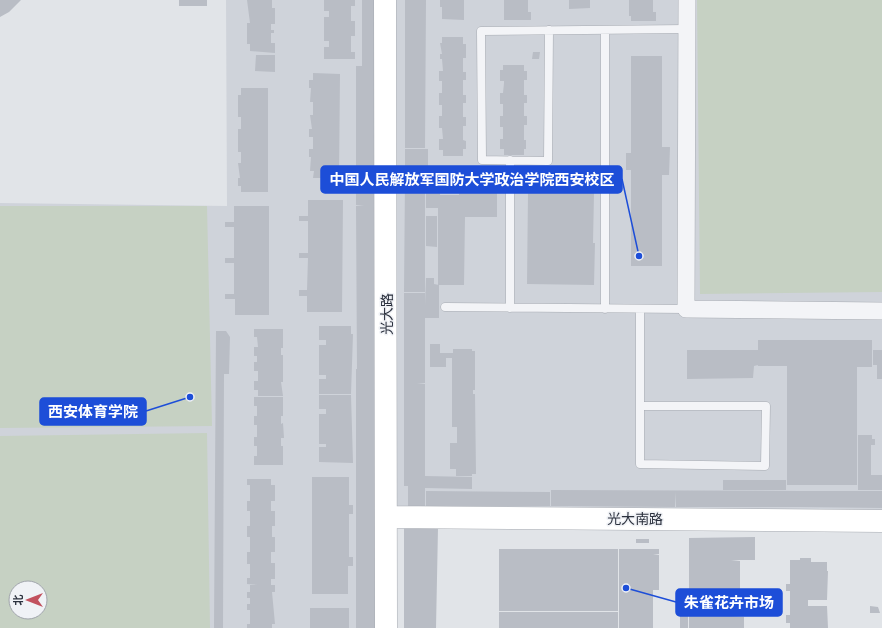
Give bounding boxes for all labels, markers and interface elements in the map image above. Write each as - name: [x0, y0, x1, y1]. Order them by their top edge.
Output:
- callout: 中国人民解放军国防大学政治学院西安校区: [321, 166, 622, 193]
- text: 中国人民解放军国防大学政治学院西安校区: [329, 171, 615, 188]
- street label: 光大路: [379, 293, 395, 335]
- callout: 西安体育学院: [40, 398, 146, 425]
- text: 西安体育学院: [48, 403, 138, 420]
- street label: 光大南路: [607, 511, 663, 527]
- north arrow: [8, 580, 48, 620]
- callout: 朱雀花卉市场: [676, 589, 782, 616]
- text: 朱雀花卉市场: [684, 594, 774, 611]
- text: 北: [12, 595, 24, 606]

